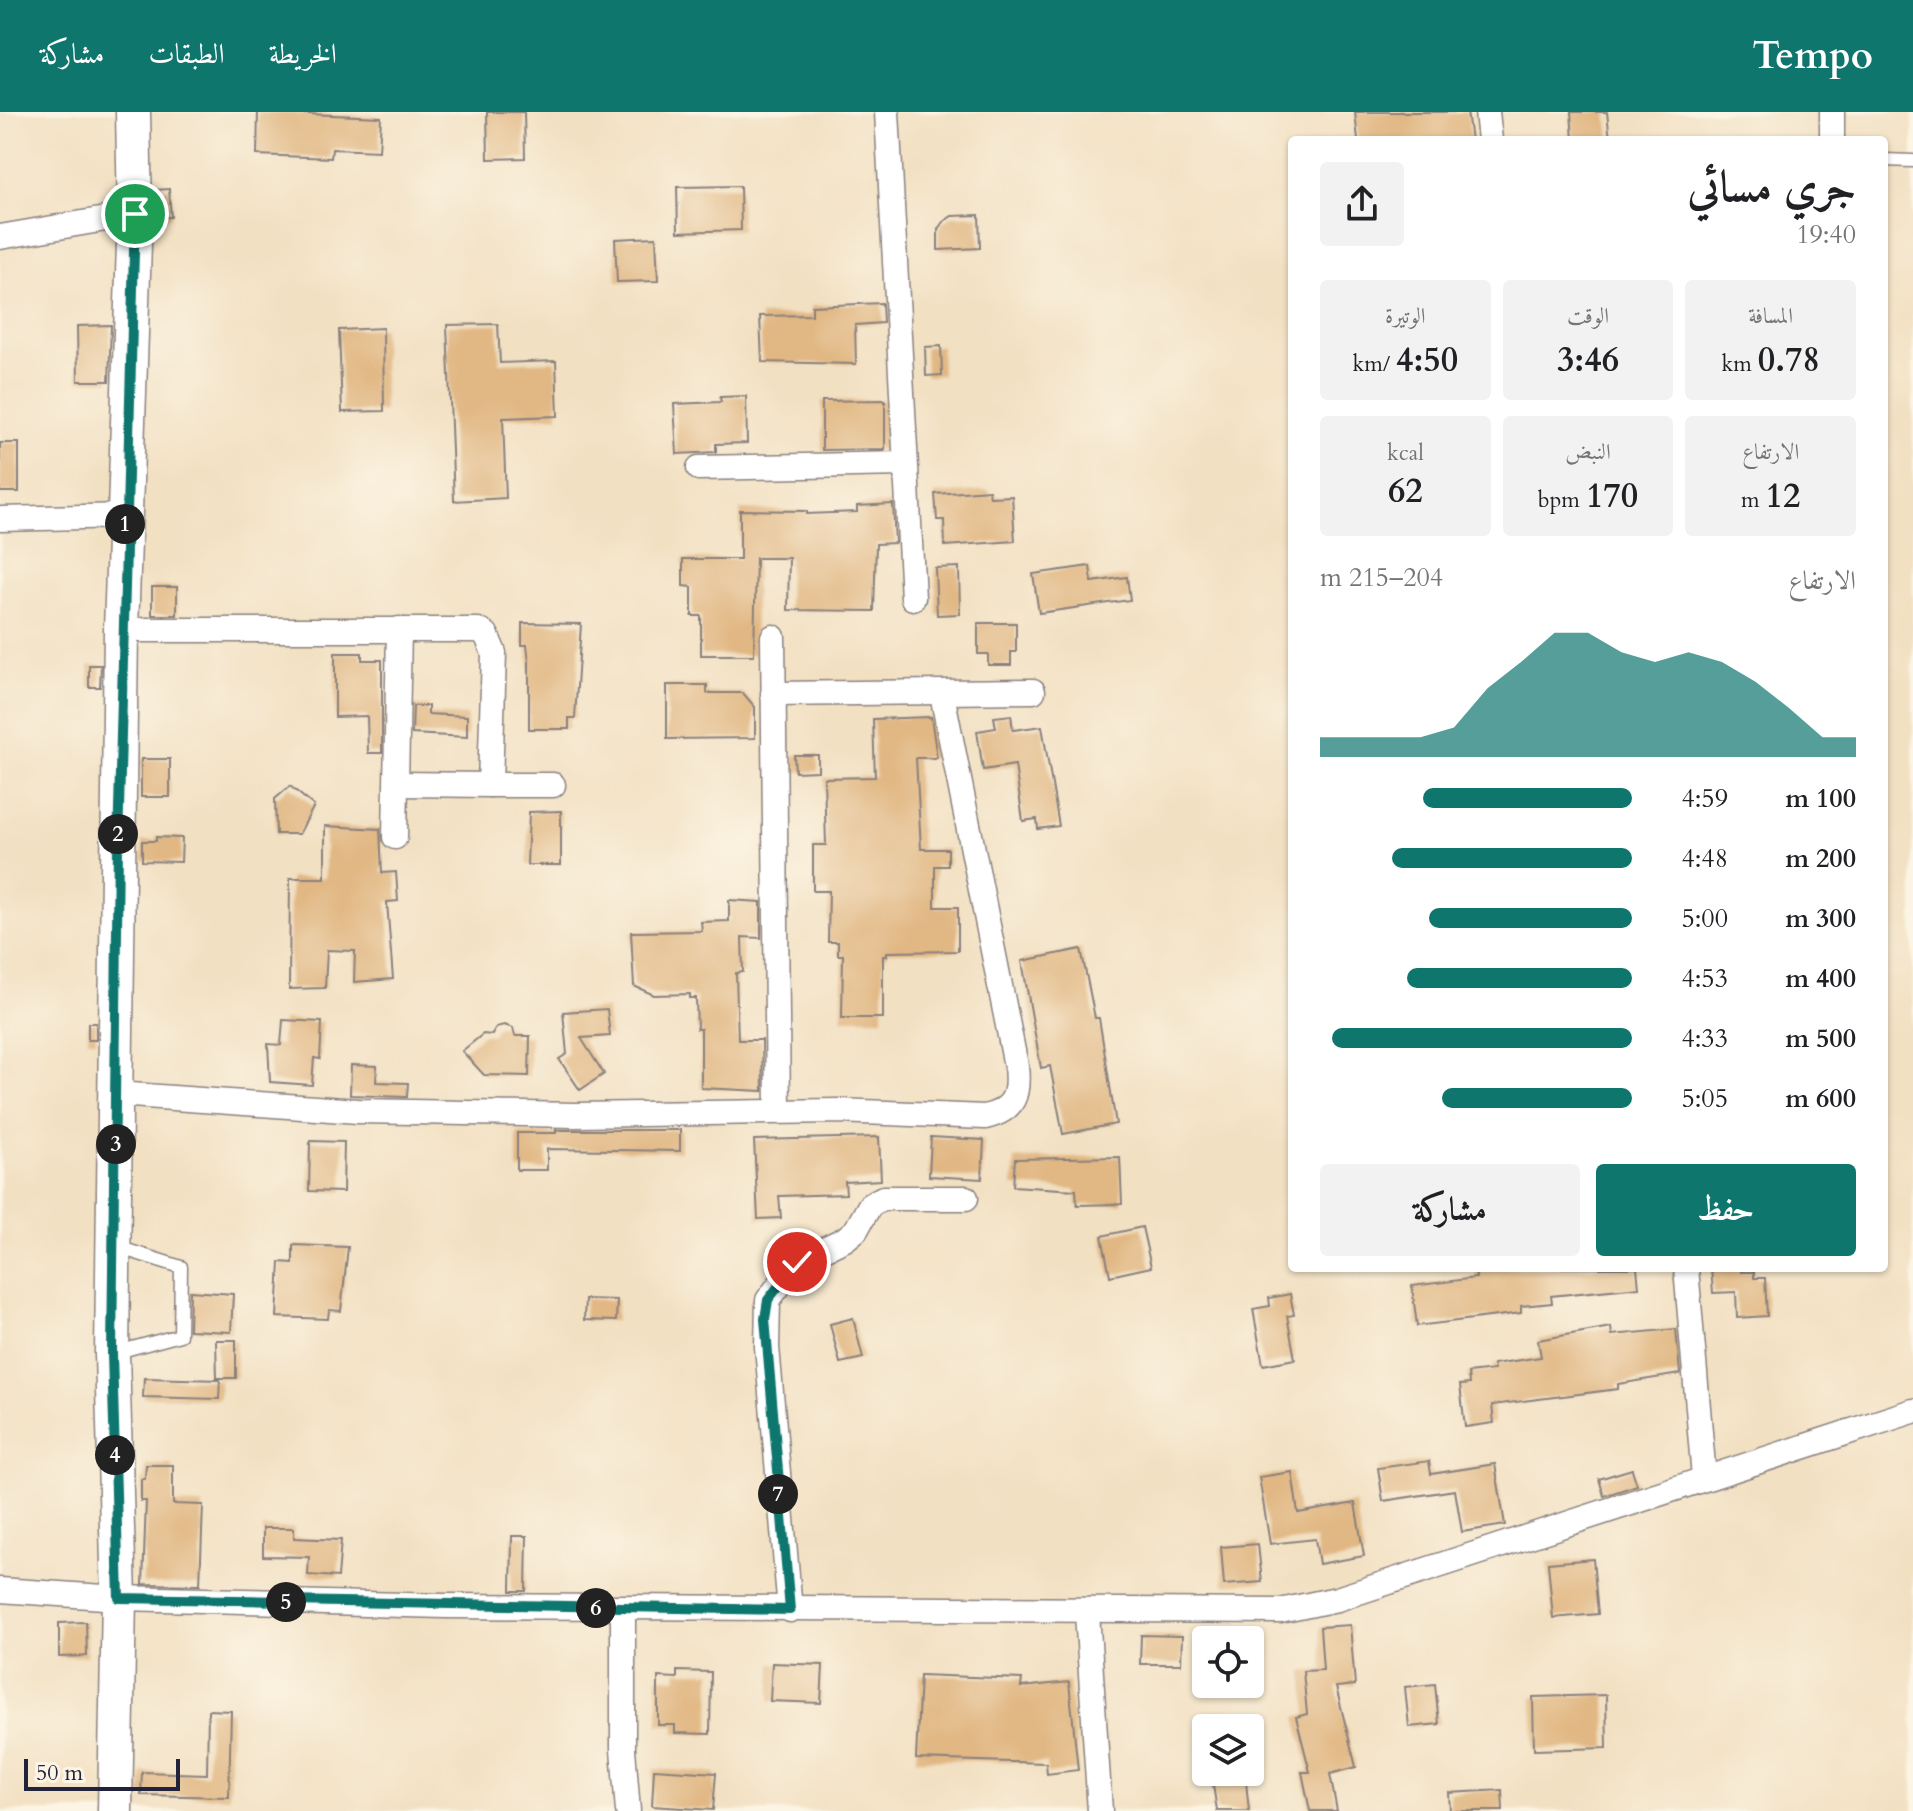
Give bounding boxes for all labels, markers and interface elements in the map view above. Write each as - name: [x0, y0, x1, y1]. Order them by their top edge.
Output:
- text: Tempo: [1752, 30, 1873, 82]
- text: مشاركة: [40, 35, 104, 73]
- text: الطبقات: [148, 35, 225, 73]
- text: الخريطة: [269, 35, 337, 73]
- text: جري مسائي: [1687, 157, 1856, 217]
- button: share: [1320, 162, 1404, 246]
- pin: [101, 180, 169, 248]
- icon: arrive: [113, 192, 157, 236]
- text: 19:40: [1796, 217, 1856, 252]
- text: الوتيرة: [1385, 301, 1426, 331]
- text: الوقت: [1567, 301, 1609, 331]
- text: المسافة: [1748, 301, 1793, 331]
- text: 4:50: [1396, 337, 1458, 383]
- text: 3:46: [1557, 337, 1619, 383]
- text: 0.78: [1758, 337, 1820, 383]
- text: /km: [1353, 349, 1396, 379]
- text: km: [1721, 349, 1758, 379]
- text: النبض: [1565, 437, 1611, 467]
- text: الارتفاع: [1742, 437, 1799, 467]
- text: kcal: [1387, 438, 1424, 468]
- text: 62: [1388, 468, 1423, 514]
- text: 170: [1586, 473, 1638, 519]
- text: 12: [1766, 473, 1800, 519]
- text: bpm: [1538, 485, 1586, 515]
- text: m: [1741, 485, 1766, 515]
- pin: 1: [105, 504, 145, 544]
- text: 1: [119, 509, 131, 539]
- text: 204–215 m: [1320, 560, 1443, 595]
- text: الارتفاع: [1789, 563, 1856, 598]
- text: 4:59: [1681, 781, 1728, 816]
- text: 100 m: [1785, 781, 1856, 816]
- pin: 2: [98, 814, 138, 854]
- text: 2: [112, 819, 124, 849]
- text: 4:48: [1681, 841, 1728, 876]
- text: 200 m: [1785, 841, 1856, 876]
- text: 5:00: [1681, 901, 1728, 936]
- text: 300 m: [1785, 901, 1856, 936]
- text: 4:53: [1681, 961, 1728, 996]
- text: 400 m: [1785, 961, 1856, 996]
- text: 4:33: [1681, 1021, 1728, 1056]
- text: 500 m: [1785, 1021, 1856, 1056]
- text: 5:05: [1681, 1081, 1728, 1116]
- text: 600 m: [1785, 1081, 1856, 1116]
- pin: 3: [96, 1124, 136, 1164]
- text: 3: [110, 1129, 122, 1159]
- button: مشاركة: [1320, 1164, 1580, 1256]
- button: حفظ: [1596, 1164, 1856, 1256]
- pin: [763, 1228, 831, 1296]
- icon: check: [775, 1240, 819, 1284]
- pin: 4: [95, 1435, 135, 1475]
- text: 4: [109, 1440, 121, 1470]
- pin: 7: [758, 1474, 798, 1514]
- text: 7: [772, 1479, 784, 1509]
- pin: 5: [266, 1582, 306, 1622]
- text: 5: [280, 1587, 292, 1617]
- pin: 6: [576, 1588, 616, 1628]
- text: 6: [590, 1593, 602, 1623]
- map controls: [1192, 1626, 1264, 1786]
- button: locate: [1192, 1626, 1264, 1698]
- button: layers: [1192, 1714, 1264, 1786]
- scale bar: [24, 1755, 180, 1791]
- text: 50 m: [36, 1758, 83, 1788]

